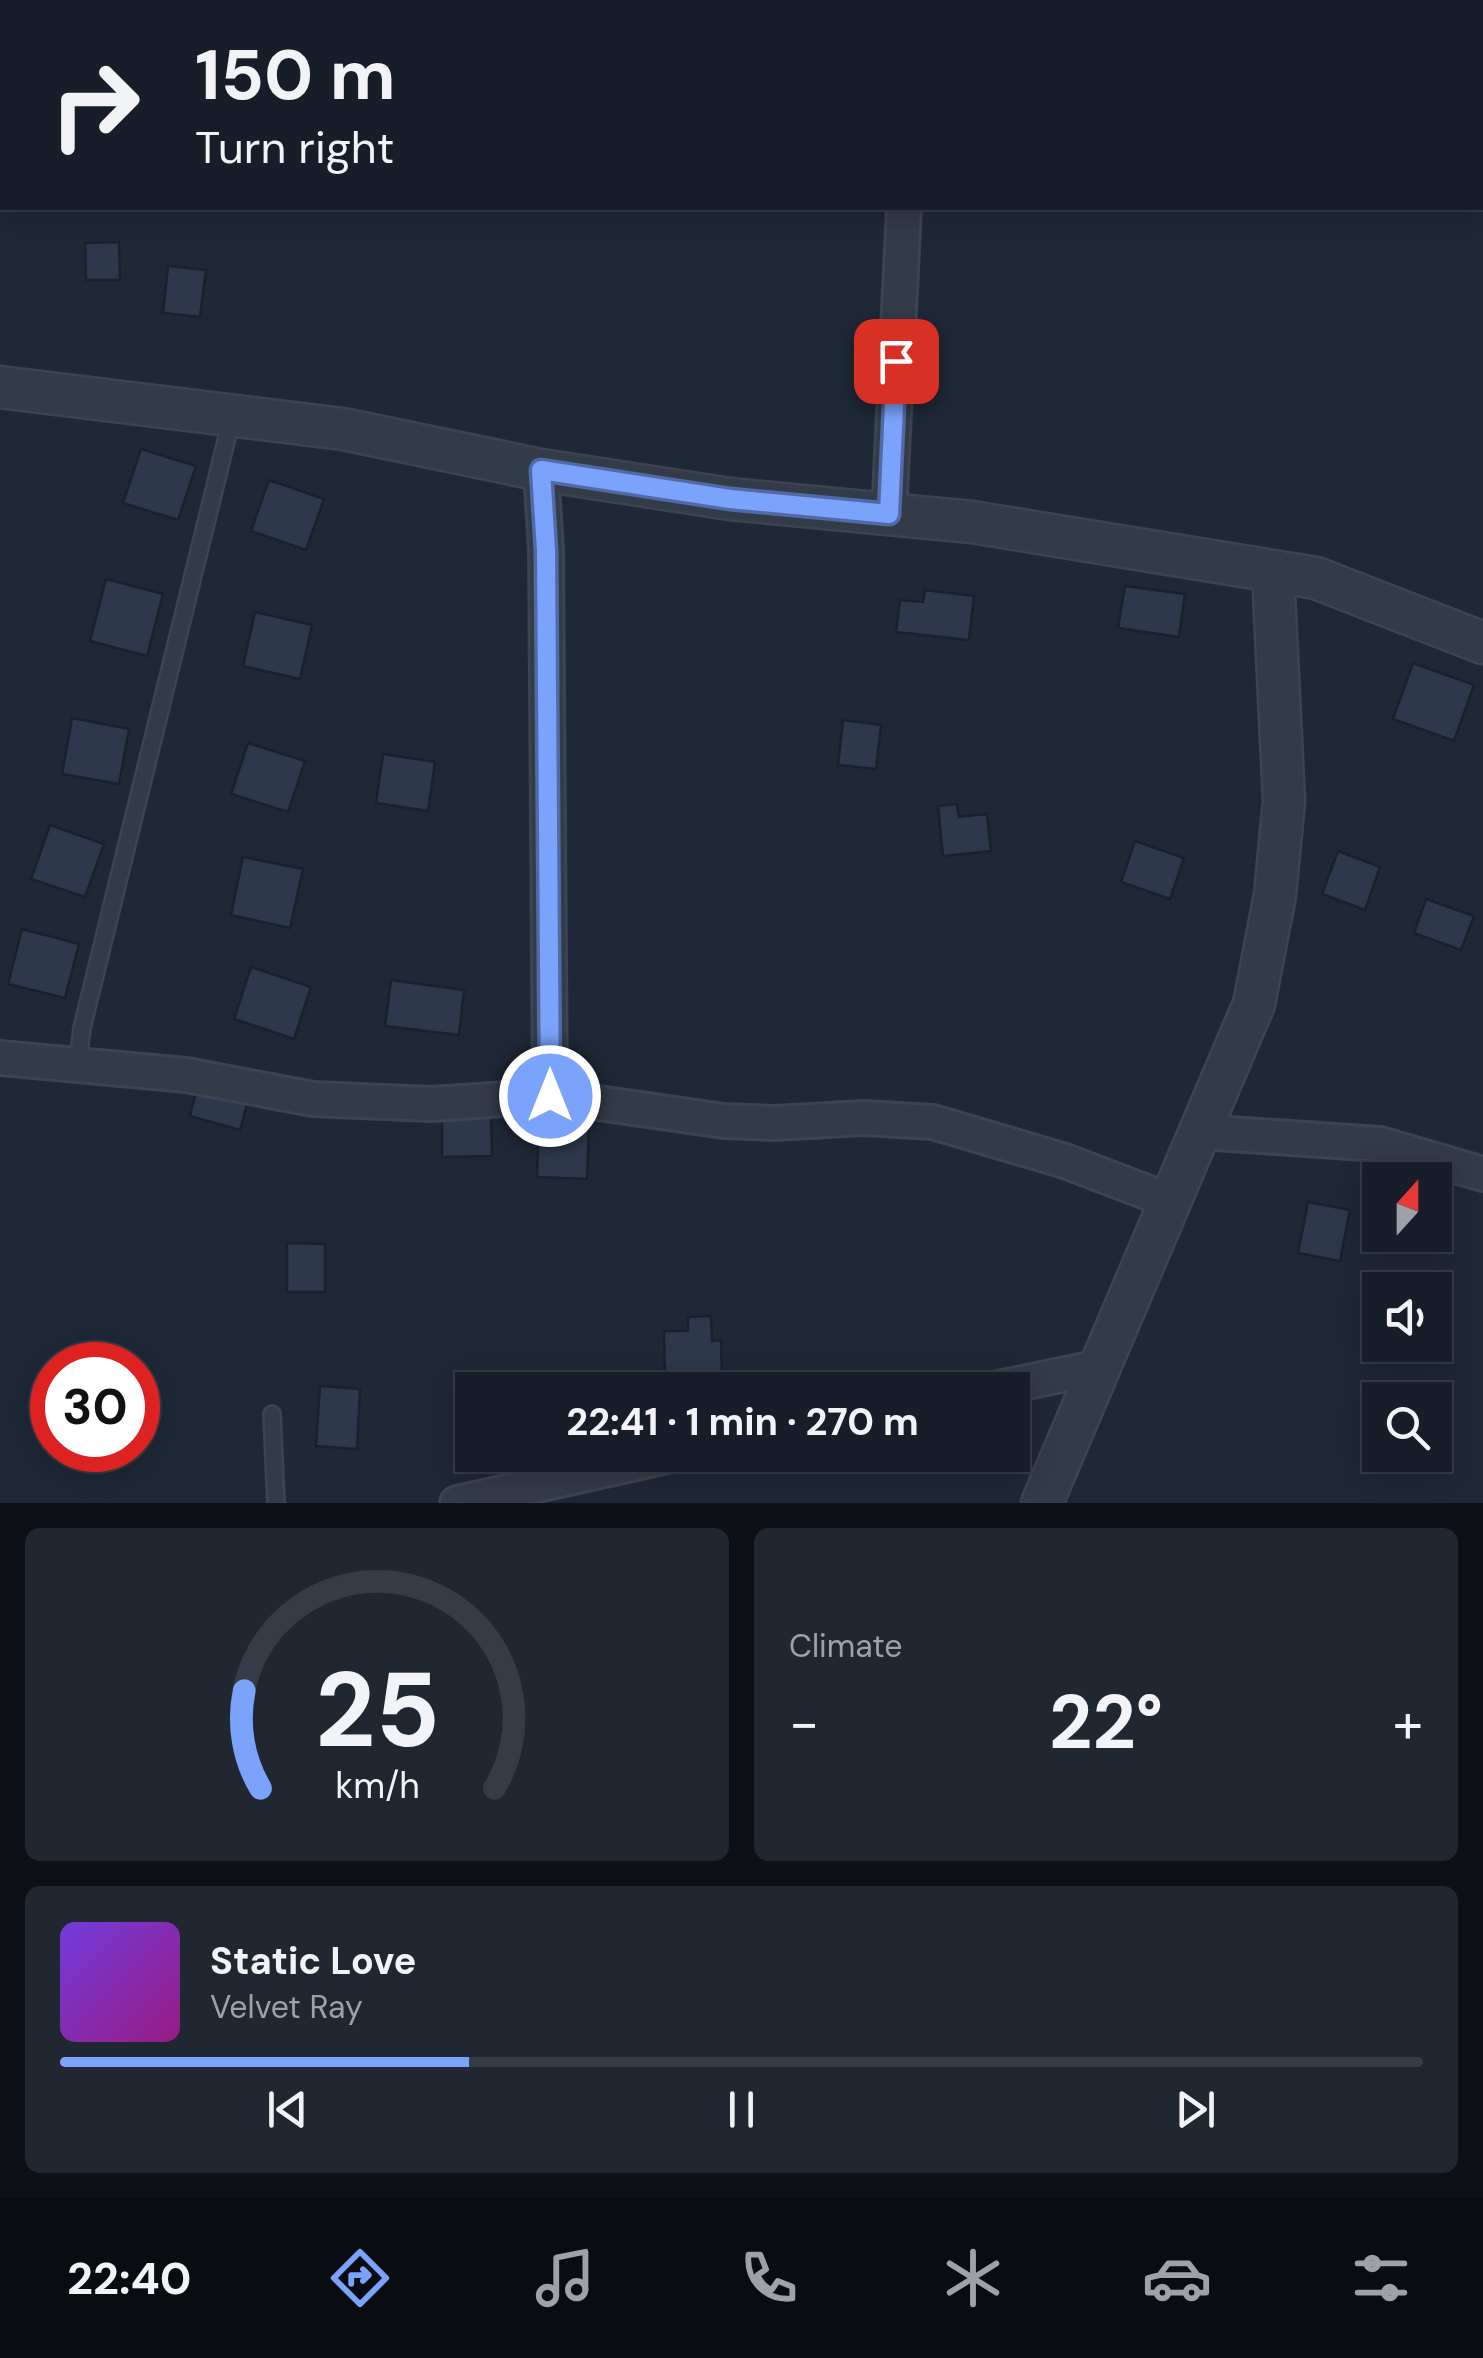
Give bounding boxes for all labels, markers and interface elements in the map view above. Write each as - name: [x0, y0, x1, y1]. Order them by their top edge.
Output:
- text: 150 m: [195, 30, 396, 121]
- icon: right: [30, 40, 160, 170]
- text: Turn right: [195, 118, 394, 177]
- pin: [854, 319, 939, 404]
- icon: arrive: [869, 334, 924, 389]
- position arrow: [498, 1044, 602, 1148]
- north arrow: [1362, 1162, 1452, 1252]
- map controls: [1362, 1162, 1452, 1472]
- button: sound: [1362, 1272, 1452, 1362]
- speed limit sign: 30: [30, 1342, 160, 1472]
- button: search: [1362, 1382, 1452, 1472]
- text: 22:41 · 1 min · 270 m: [566, 1397, 919, 1447]
- text: Climate: [789, 1625, 903, 1667]
- text: 25: [315, 1643, 439, 1778]
- text: 22°: [1049, 1674, 1163, 1771]
- text: −: [789, 1687, 819, 1759]
- text: +: [1393, 1687, 1423, 1759]
- text: km/h: [335, 1763, 419, 1809]
- text: Static Love: [210, 1936, 416, 1986]
- text: Velvet Ray: [210, 1986, 363, 2028]
- icon: previous: [260, 2082, 315, 2137]
- icon: pause: [714, 2082, 769, 2137]
- icon: next: [1168, 2082, 1223, 2137]
- icon: directions: [325, 2243, 395, 2313]
- icon: music: [530, 2243, 600, 2313]
- icon: phone: [734, 2243, 804, 2313]
- icon: climate: [938, 2243, 1008, 2313]
- icon: car: [1142, 2243, 1212, 2313]
- icon: filters: [1346, 2243, 1416, 2313]
- text: 22:40: [67, 2249, 191, 2308]

